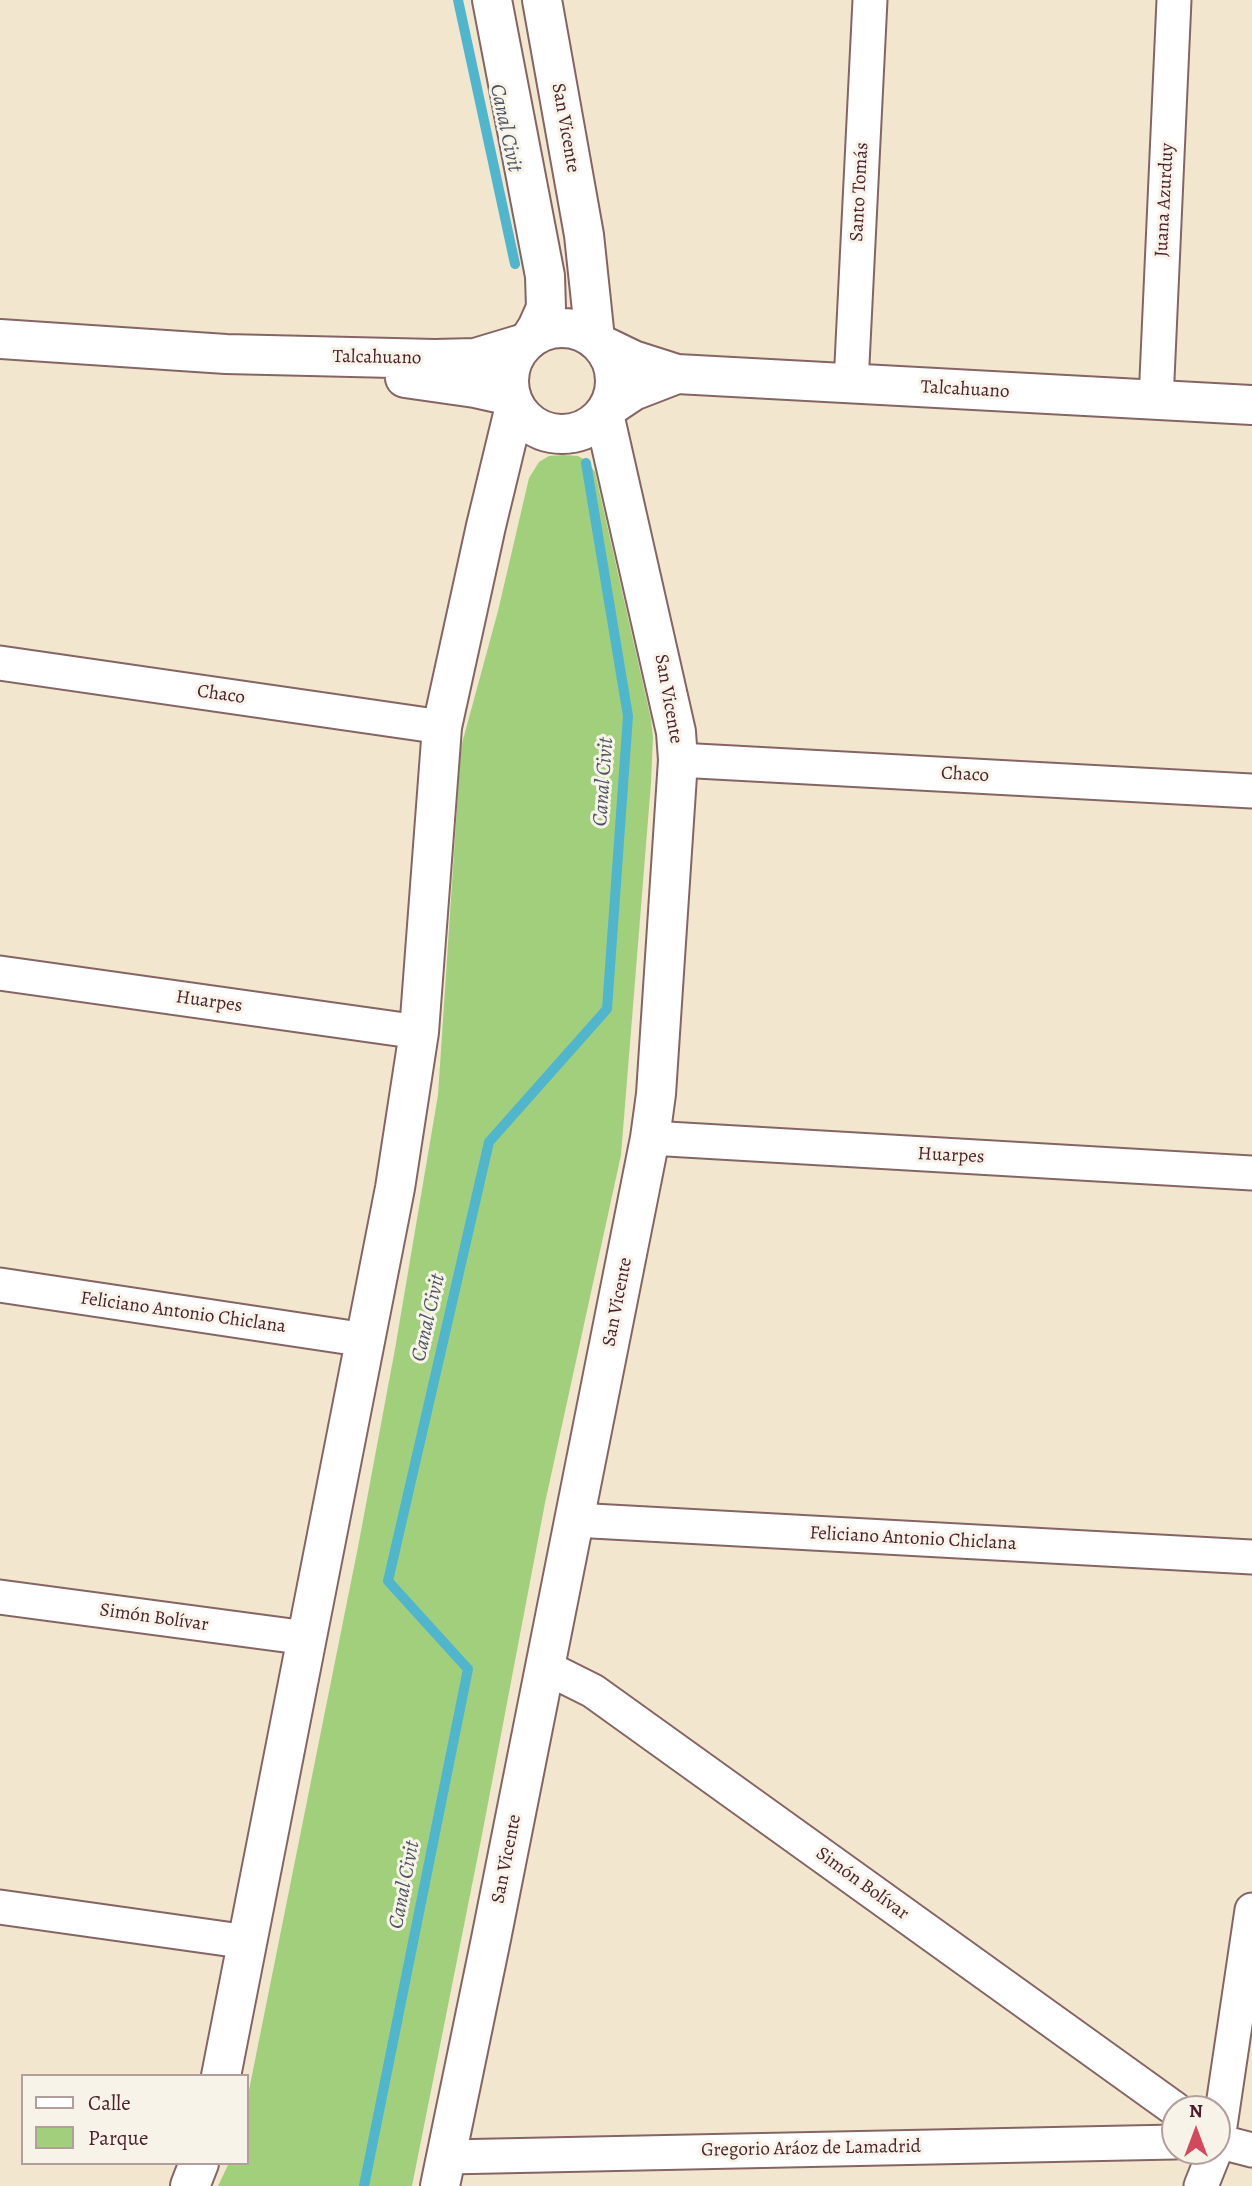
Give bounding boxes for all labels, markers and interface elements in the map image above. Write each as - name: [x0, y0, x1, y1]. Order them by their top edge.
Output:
- water label: Canal Civit: [483, 82, 527, 174]
- street label: San Vicente: [546, 82, 584, 174]
- street label: Santo Tomás: [846, 142, 874, 242]
- street label: Juana Azurduy: [1151, 143, 1179, 257]
- street label: Talcahuano: [332, 346, 422, 370]
- street label: Talcahuano: [920, 376, 1010, 404]
- street label: San Vicente: [649, 653, 687, 745]
- street label: Chaco: [196, 680, 246, 710]
- water label: Canal Civit: [588, 737, 620, 827]
- street label: Chaco: [940, 762, 990, 788]
- street label: Huarpes: [174, 986, 244, 1018]
- street label: Huarpes: [917, 1143, 985, 1169]
- street label: San Vicente: [598, 1255, 638, 1349]
- water label: Canal Civit: [407, 1272, 451, 1364]
- street label: Feliciano Antonio Chiclana: [79, 1287, 287, 1339]
- street label: Feliciano Antonio Chiclana: [809, 1522, 1017, 1556]
- street label: Simón Bolívar: [98, 1599, 210, 1637]
- street label: San Vicente: [487, 1812, 527, 1906]
- water label: Canal Civit: [384, 1839, 426, 1931]
- street label: Simón Bolívar: [811, 1843, 913, 1925]
- legend: [21, 2074, 248, 2165]
- text: Calle: [88, 2089, 131, 2117]
- north arrow: [1161, 2095, 1231, 2165]
- text: N: [1189, 2098, 1203, 2124]
- text: Parque: [88, 2124, 148, 2152]
- street label: Gregorio Aráoz de Lamadrid: [701, 2136, 921, 2162]

